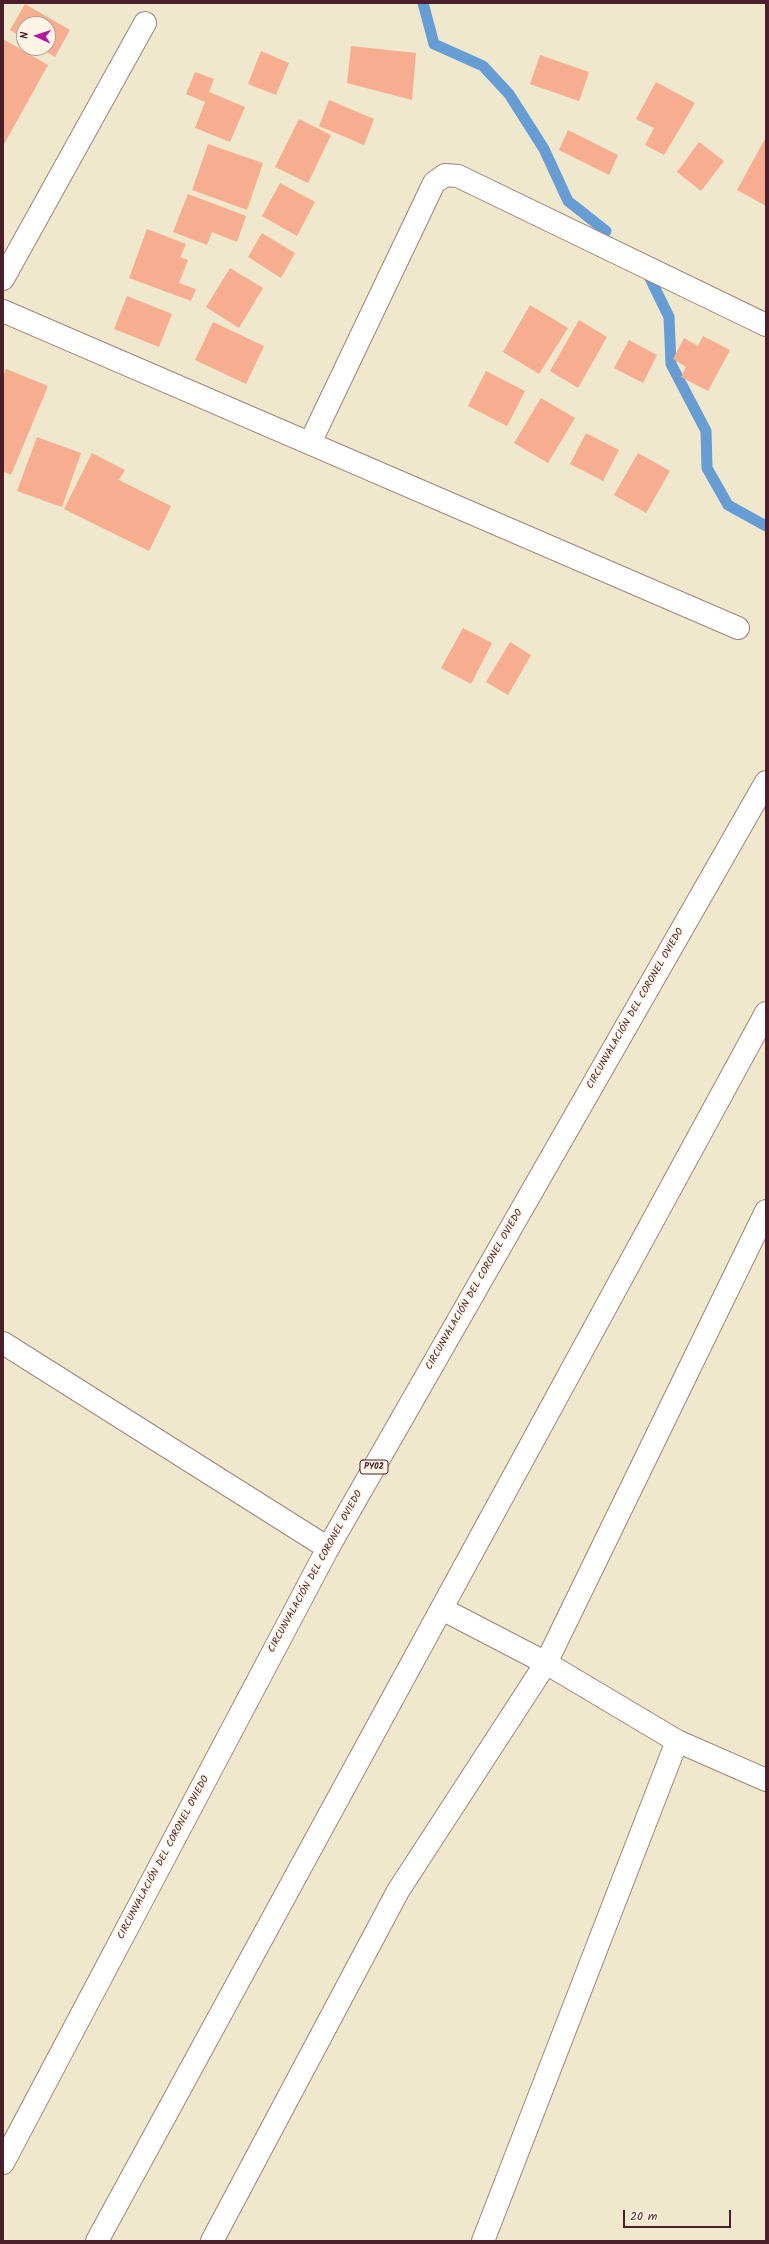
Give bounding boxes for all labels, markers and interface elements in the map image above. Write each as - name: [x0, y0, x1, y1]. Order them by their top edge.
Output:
- north arrow: [16, 16, 56, 56]
- text: N: [16, 31, 34, 39]
- street label: CIRCUNVALACIÓN DEL CORONEL OVIEDO: [585, 927, 687, 1091]
- street label: CIRCUNVALACIÓN DEL CORONEL OVIEDO: [424, 1208, 526, 1372]
- road number: PY02: [360, 1460, 388, 1474]
- street label: CIRCUNVALACIÓN DEL CORONEL OVIEDO: [266, 1489, 366, 1655]
- street label: CIRCUNVALACIÓN DEL CORONEL OVIEDO: [116, 1774, 212, 1942]
- scale bar: [625, 2202, 733, 2228]
- text: 20 m: [630, 2207, 657, 2226]

